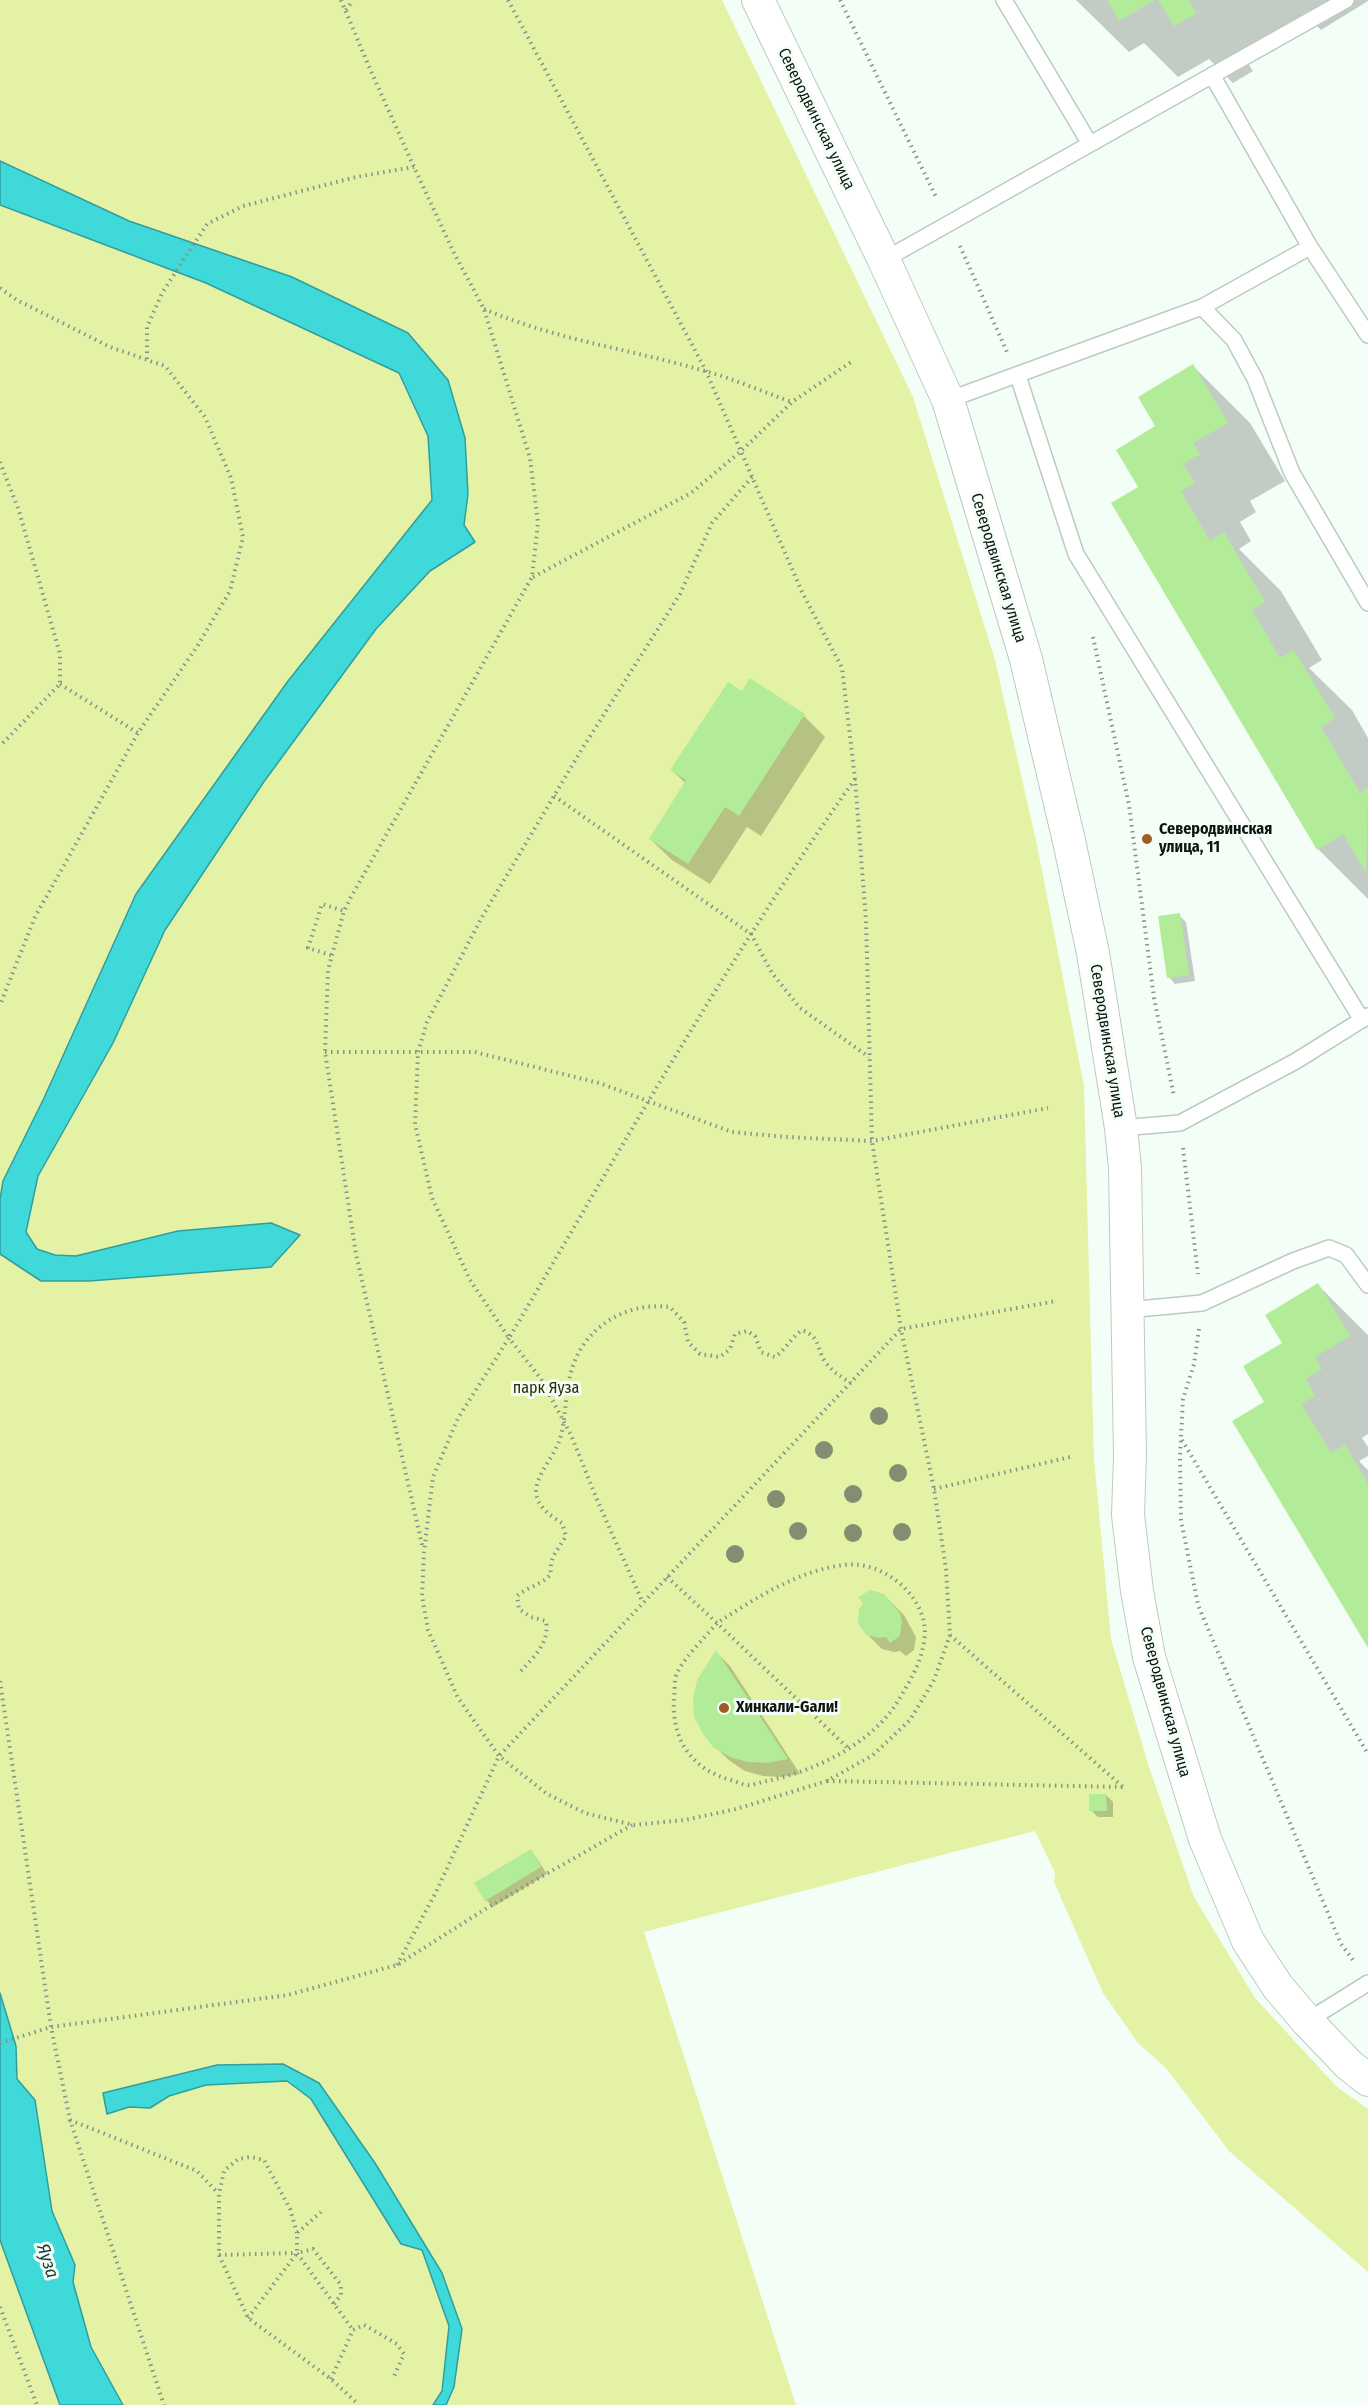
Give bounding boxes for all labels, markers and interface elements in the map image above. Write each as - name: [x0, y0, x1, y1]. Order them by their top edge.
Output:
- street label: Северодвинская улица: [773, 45, 859, 193]
- street label: Северодвинская улица: [966, 491, 1030, 645]
- place label: Северодвинская улица, 11: [1159, 820, 1272, 858]
- marker: Северодвинская улица, 11: [1140, 832, 1154, 846]
- street label: Северодвинская улица: [1085, 963, 1129, 1119]
- park label: парк Яуза: [513, 1379, 579, 1399]
- street label: Северодвинская улица: [1136, 1624, 1194, 1780]
- place label: Хинкали-Gали!: [736, 1698, 838, 1718]
- marker: Хинкали-Gали!: [717, 1701, 731, 1715]
- water label: Яуза: [31, 2241, 63, 2281]

